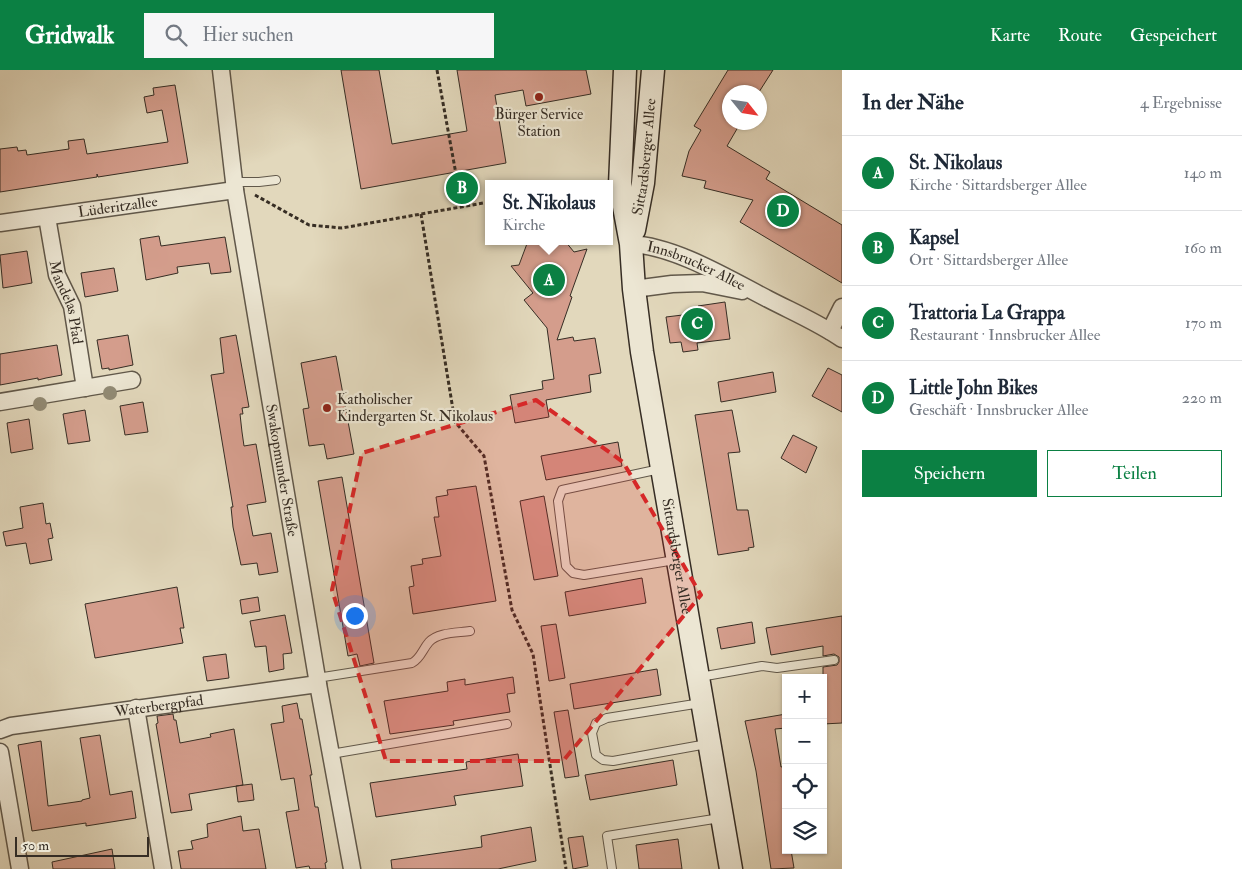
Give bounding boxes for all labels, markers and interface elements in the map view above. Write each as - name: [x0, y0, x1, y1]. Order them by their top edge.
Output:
- search box: [144, 13, 494, 58]
- text: Gridwalk: [25, 20, 114, 51]
- icon: search: [162, 21, 190, 49]
- text: Hier suchen: [202, 23, 294, 47]
- text: Karte: [990, 24, 1030, 47]
- text: Route: [1058, 24, 1102, 47]
- text: Gespeichert: [1130, 24, 1217, 47]
- north arrow: [722, 85, 767, 130]
- text: In der Nähe: [862, 89, 964, 116]
- marker: Bürger Service Station: [533, 91, 545, 103]
- text: 4 Ergebnisse: [1140, 93, 1222, 113]
- street label: Sittardsberger Allee: [628, 98, 660, 217]
- place label: Bürger Service Station: [495, 105, 583, 141]
- text: St. Nikolaus: [909, 151, 1002, 175]
- text: A: [873, 163, 883, 183]
- text: 140 m: [1184, 163, 1222, 183]
- pin: B: [446, 169, 478, 207]
- text: Kirche · Sittardsberger Allee: [909, 175, 1087, 195]
- popup: [485, 180, 613, 245]
- text: St. Nikolaus: [502, 191, 596, 215]
- street label: Lüderitzallee: [77, 192, 159, 222]
- pin: D: [767, 192, 799, 230]
- text: Kirche: [502, 215, 545, 235]
- text: Kapsel: [909, 226, 959, 250]
- street label: Innsbrucker Allee: [645, 237, 748, 295]
- text: B: [873, 238, 883, 258]
- text: 160 m: [1184, 238, 1222, 258]
- text: Ort · Sittardsberger Allee: [909, 250, 1068, 270]
- street label: Mandelas Pfad: [45, 259, 87, 346]
- pin: A: [533, 261, 565, 299]
- text: Trattoria La Grappa: [909, 301, 1065, 325]
- pin: C: [681, 305, 713, 343]
- text: C: [872, 313, 884, 333]
- text: 170 m: [1185, 313, 1222, 333]
- text: Restaurant · Innsbrucker Allee: [909, 325, 1100, 345]
- text: Little John Bikes: [909, 376, 1038, 400]
- text: D: [871, 388, 885, 408]
- text: 220 m: [1182, 388, 1222, 408]
- place label: Katholischer Kindergarten St. Nikolaus: [337, 390, 493, 426]
- text: Geschäft · Innsbrucker Allee: [909, 400, 1088, 420]
- marker: Katholischer Kindergarten St. Nikolaus: [321, 402, 333, 414]
- street label: Swakopmunder Straße: [261, 403, 302, 538]
- button: Speichern: [862, 450, 1037, 497]
- button: Teilen: [1047, 450, 1222, 497]
- street label: Sittardsberger Allee: [657, 497, 696, 616]
- your location: [342, 603, 368, 629]
- map controls: [782, 674, 827, 854]
- button: +: [782, 674, 827, 719]
- street label: Waterbergpfad: [112, 691, 205, 722]
- button: −: [782, 719, 827, 764]
- button: locate: [782, 764, 827, 809]
- button: layers: [782, 809, 827, 854]
- scale bar: [15, 834, 149, 857]
- text: 50 m: [22, 837, 49, 854]

